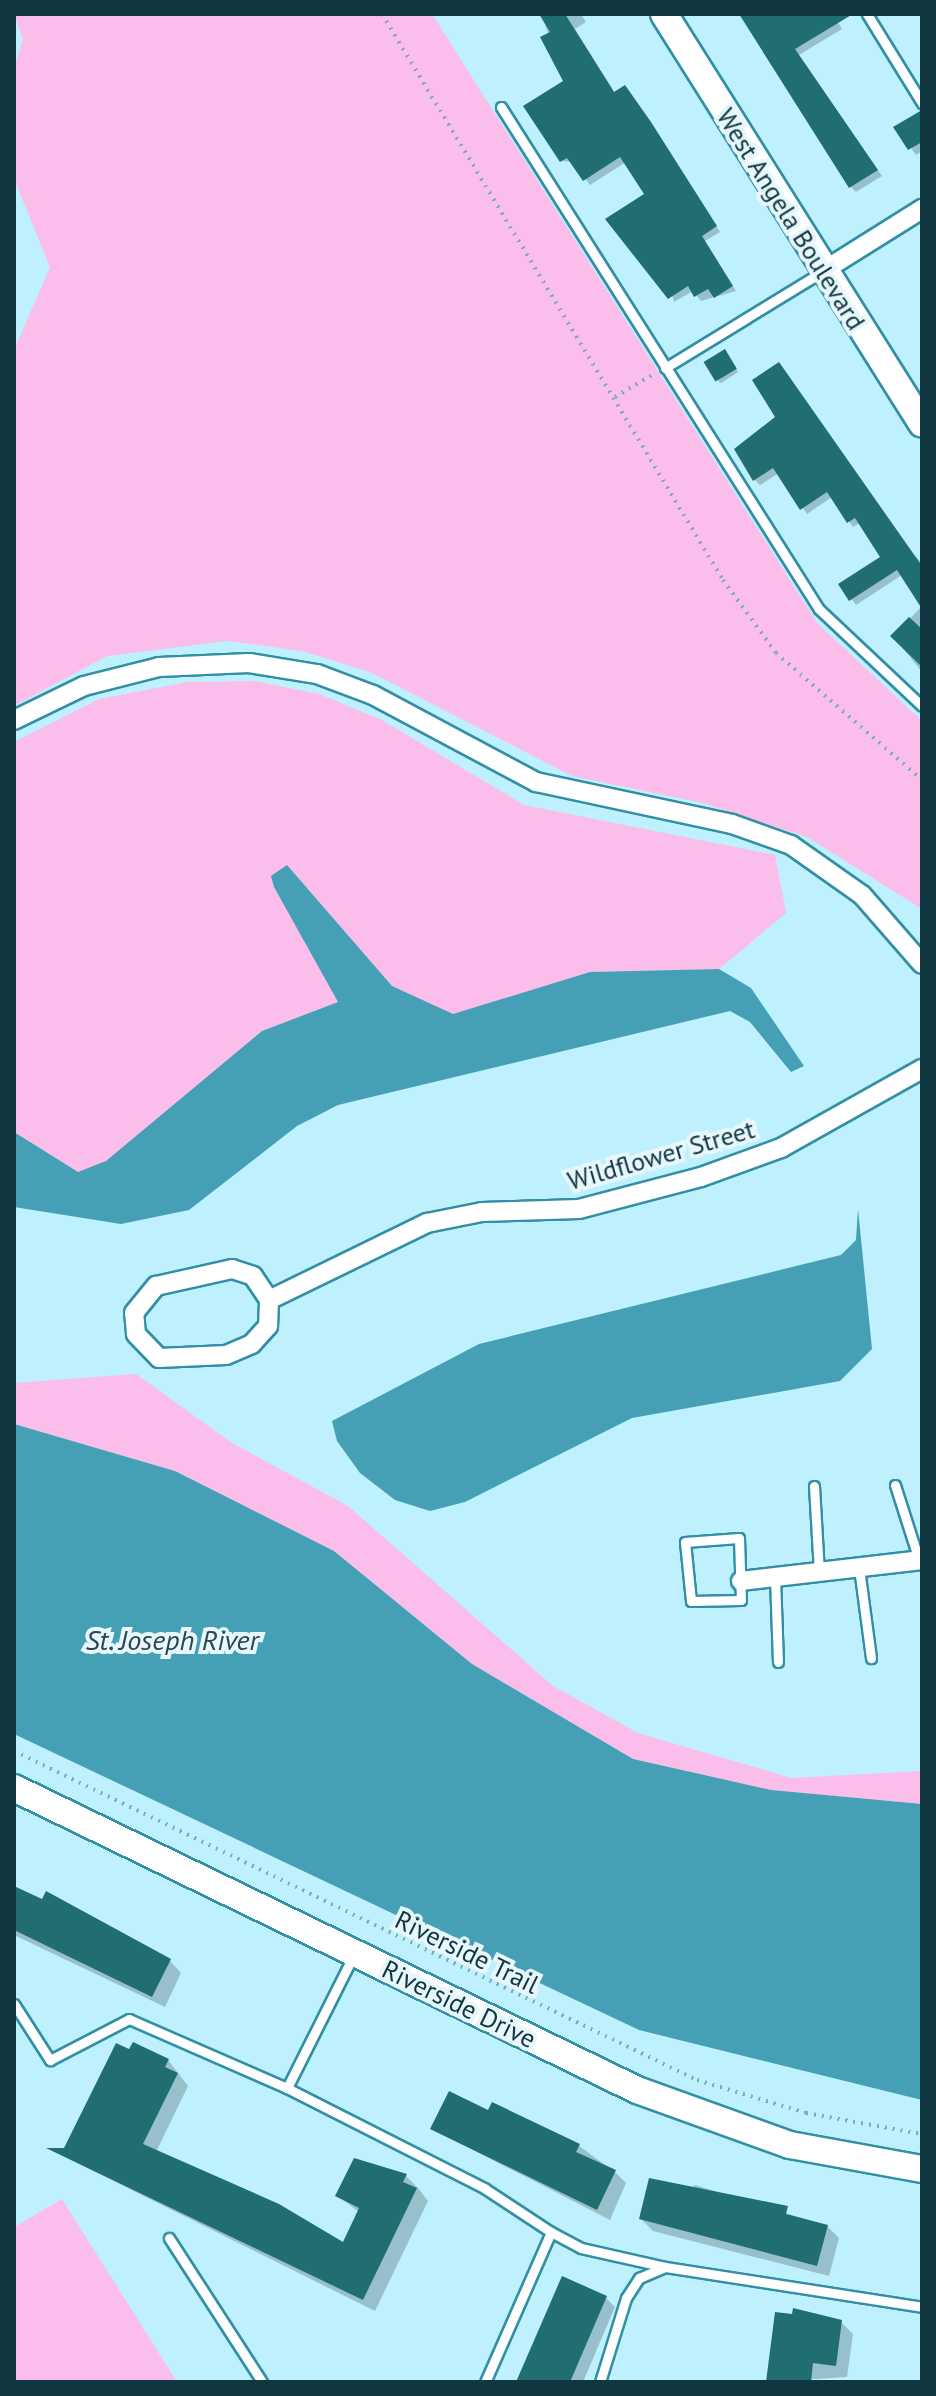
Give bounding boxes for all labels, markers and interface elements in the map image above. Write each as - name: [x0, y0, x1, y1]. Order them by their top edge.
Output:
- street label: West Angela Boulevard: [710, 102, 872, 336]
- street label: Wildflower Street: [564, 1113, 758, 1197]
- water label: St. Joseph River: [84, 1623, 260, 1657]
- street label: Riverside Trail: [390, 1904, 544, 2000]
- street label: Riverside Drive: [377, 1953, 541, 2055]

